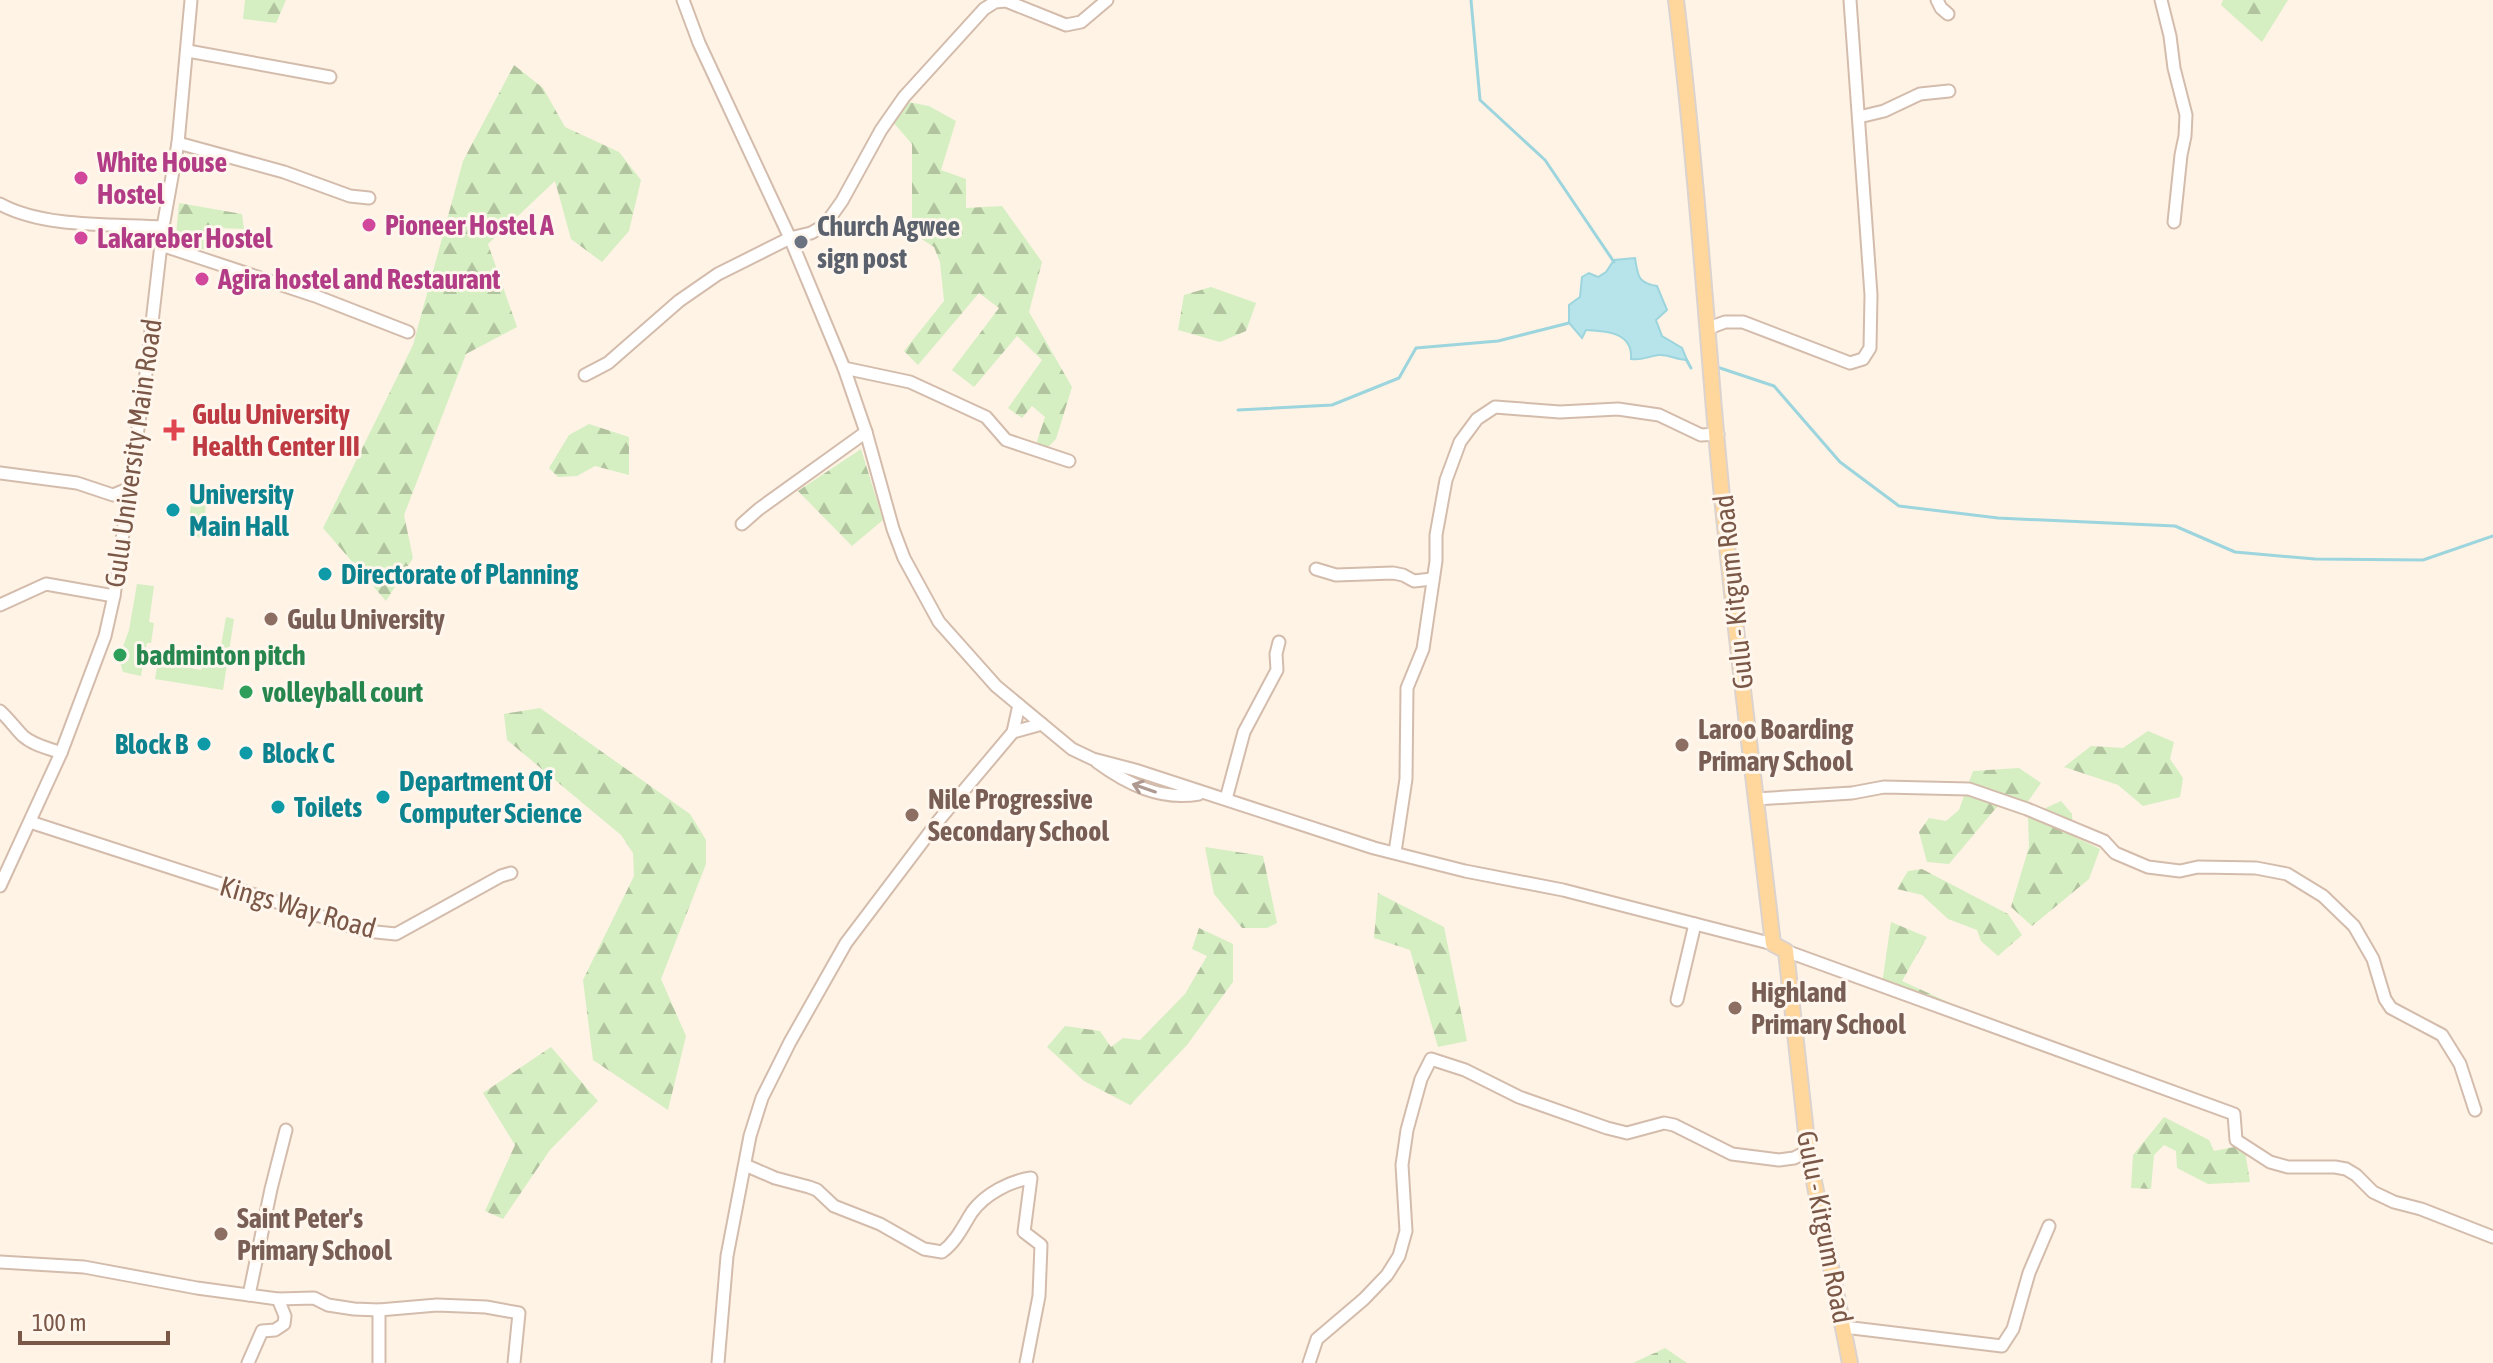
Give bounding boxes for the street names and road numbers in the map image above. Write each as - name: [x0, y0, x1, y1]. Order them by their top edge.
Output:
- street label: Gulu University Main Road: [98, 317, 168, 589]
- street label: Gulu - Kitgum Road: [1707, 493, 1759, 691]
- street label: Kings Way Road: [216, 869, 380, 945]
- street label: Gulu - Kitgum Road: [1791, 1128, 1859, 1326]

